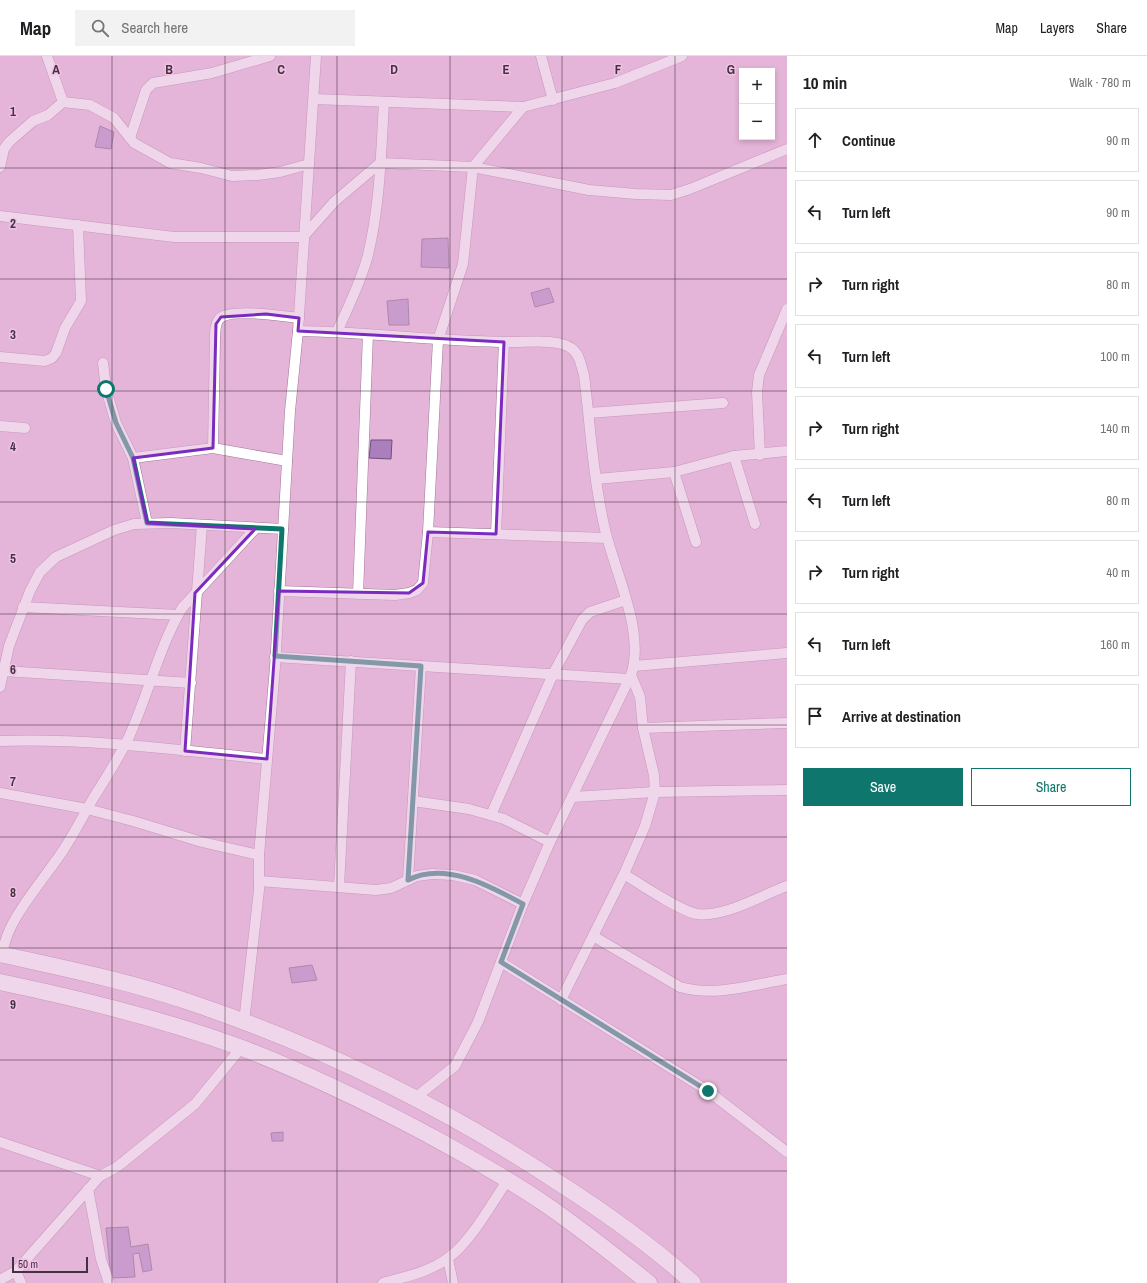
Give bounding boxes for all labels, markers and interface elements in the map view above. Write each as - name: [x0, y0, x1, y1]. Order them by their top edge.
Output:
- search box: [75, 10, 355, 46]
- text: Map: [20, 15, 51, 41]
- icon: search: [89, 17, 111, 39]
- text: Search here: [121, 17, 188, 38]
- text: Map: [996, 19, 1018, 37]
- text: Layers: [1040, 19, 1074, 37]
- text: Share: [1096, 19, 1127, 37]
- text: A: [52, 61, 60, 78]
- text: B: [165, 61, 173, 78]
- text: C: [277, 61, 285, 78]
- text: D: [390, 61, 398, 78]
- text: E: [502, 61, 510, 78]
- text: F: [615, 61, 622, 78]
- text: G: [727, 61, 735, 78]
- map controls: [739, 68, 775, 140]
- button: +: [739, 68, 775, 104]
- text: 10 min: [803, 71, 847, 94]
- text: Walk · 780 m: [1069, 74, 1131, 91]
- text: 1: [10, 103, 16, 120]
- button: −: [739, 104, 775, 140]
- icon: ahead: [804, 129, 826, 151]
- text: Continue: [842, 130, 895, 151]
- text: 90 m: [1106, 132, 1130, 149]
- icon: left: [804, 201, 826, 223]
- text: Turn left: [842, 202, 890, 223]
- text: 90 m: [1106, 204, 1130, 221]
- text: 2: [10, 215, 16, 232]
- icon: right: [804, 273, 826, 295]
- text: Turn right: [842, 274, 899, 295]
- text: 80 m: [1106, 276, 1130, 293]
- text: 3: [10, 326, 16, 343]
- icon: left: [804, 345, 826, 367]
- text: Turn left: [842, 346, 890, 367]
- text: 100 m: [1100, 348, 1130, 365]
- route start: [97, 380, 115, 398]
- icon: right: [804, 417, 826, 439]
- text: Turn right: [842, 418, 899, 439]
- text: 140 m: [1100, 420, 1130, 437]
- text: 4: [10, 438, 16, 455]
- icon: left: [804, 489, 826, 511]
- text: Turn left: [842, 490, 890, 511]
- text: 80 m: [1106, 492, 1130, 509]
- text: 5: [10, 550, 16, 567]
- icon: right: [804, 561, 826, 583]
- text: Turn right: [842, 562, 899, 583]
- text: 40 m: [1106, 564, 1130, 581]
- icon: left: [804, 633, 826, 655]
- text: Turn left: [842, 634, 890, 655]
- text: 160 m: [1100, 636, 1130, 653]
- text: 6: [10, 661, 16, 678]
- icon: arrive: [804, 705, 826, 727]
- text: Arrive at destination: [842, 706, 961, 727]
- button: Save: [803, 768, 963, 806]
- button: Share: [971, 768, 1131, 806]
- text: 7: [10, 773, 16, 790]
- text: 8: [10, 884, 16, 901]
- text: 9: [10, 996, 16, 1013]
- route end: [699, 1082, 717, 1100]
- scale bar: [12, 1255, 88, 1274]
- text: 50 m: [18, 1257, 38, 1271]

